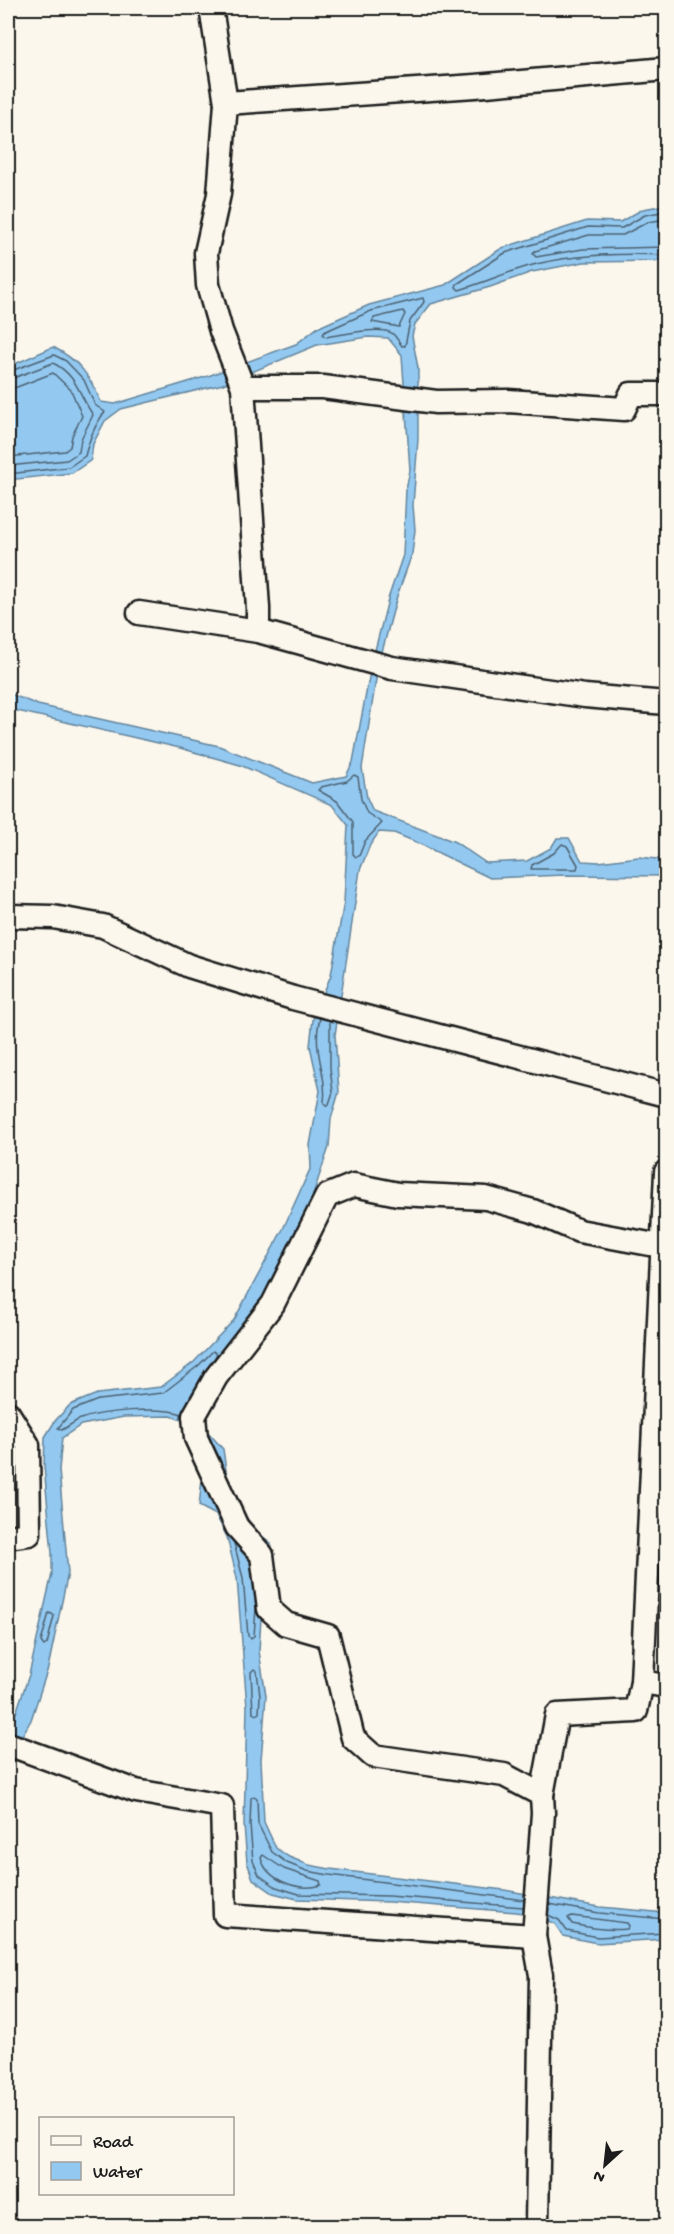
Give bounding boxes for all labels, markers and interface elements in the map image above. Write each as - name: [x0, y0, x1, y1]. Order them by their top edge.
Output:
- legend: [39, 2117, 234, 2195]
- text: Road: [93, 2133, 134, 2154]
- north arrow: [575, 2135, 635, 2195]
- text: Water: [93, 2163, 143, 2184]
- text: N: [590, 2164, 609, 2186]

